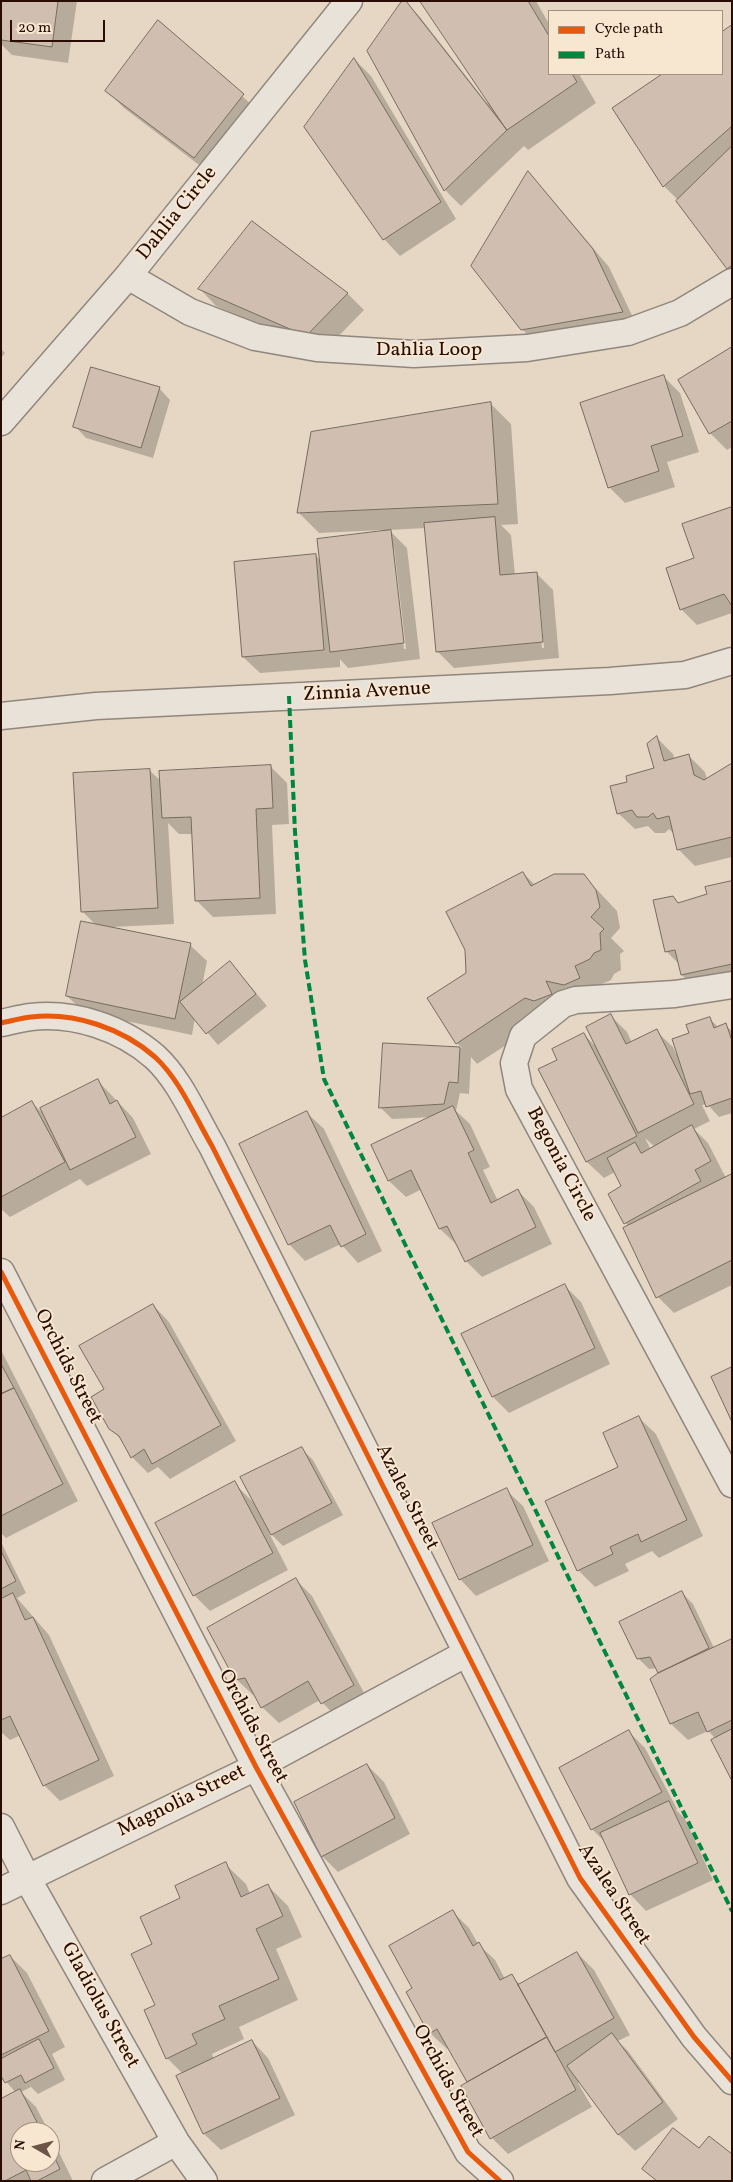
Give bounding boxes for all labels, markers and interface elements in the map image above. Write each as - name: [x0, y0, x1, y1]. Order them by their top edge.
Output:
- scale bar: [12, 10, 108, 42]
- legend: [548, 10, 723, 75]
- text: 20 m: [18, 18, 51, 39]
- text: Cycle path: [595, 19, 663, 40]
- text: Path: [595, 44, 625, 65]
- street label: Dahlia Circle: [133, 162, 223, 266]
- street label: Dahlia Loop: [376, 339, 482, 363]
- street label: Zinnia Avenue: [302, 678, 432, 708]
- street label: Begonia Circle: [520, 1104, 600, 1226]
- street label: Orchids Street: [28, 1306, 106, 1428]
- street label: Azalea Street: [369, 1441, 443, 1555]
- street label: Orchids Street: [212, 1666, 292, 1788]
- street label: Magnolia Street: [114, 1761, 250, 1843]
- street label: Azalea Street: [571, 1840, 655, 1950]
- street label: Gladiolus Street: [54, 1939, 144, 2073]
- street label: Orchids Street: [406, 2021, 488, 2143]
- north arrow: [10, 2122, 60, 2172]
- text: N: [11, 2139, 31, 2151]

